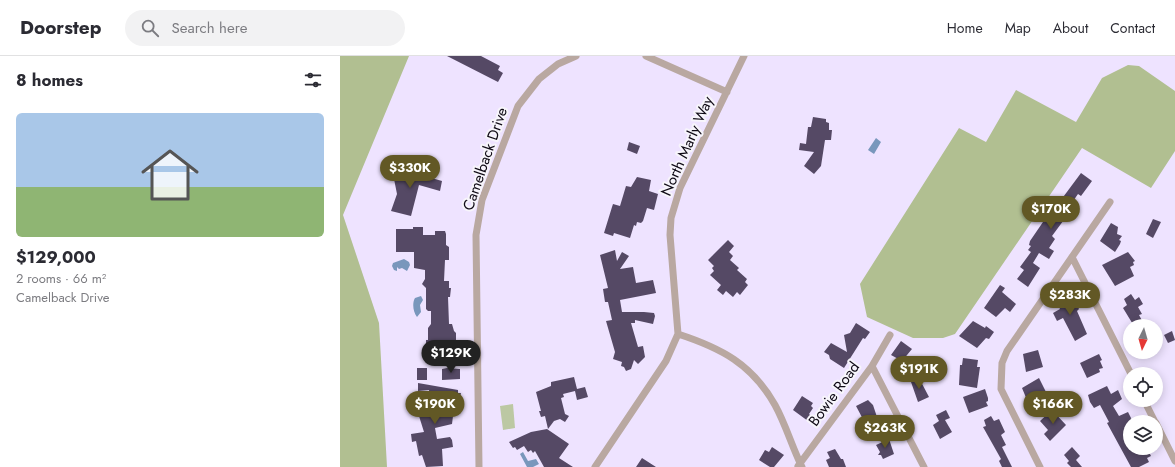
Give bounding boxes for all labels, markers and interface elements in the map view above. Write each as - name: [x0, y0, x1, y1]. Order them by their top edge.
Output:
- search box: [125, 10, 405, 46]
- text: Doorstep: [20, 14, 101, 41]
- icon: search: [139, 17, 161, 39]
- text: Search here: [171, 17, 247, 39]
- text: Home: [947, 18, 983, 38]
- text: Map: [1005, 18, 1031, 38]
- text: About: [1053, 18, 1088, 38]
- text: Contact: [1110, 18, 1155, 38]
- text: 8 homes: [16, 68, 83, 92]
- icon: filters: [302, 69, 324, 91]
- street label: North Marly Way: [655, 92, 719, 199]
- street label: Camelback Drive: [457, 104, 513, 214]
- icon: home: [134, 139, 206, 211]
- pin: $330K: [382, 155, 438, 189]
- text: $330K: [389, 158, 431, 177]
- pin: $170K: [1023, 196, 1079, 230]
- text: $170K: [1031, 199, 1071, 218]
- text: $129,000: [16, 245, 96, 269]
- text: 2 rooms · 66 m²: [16, 269, 106, 288]
- pin: $283K: [1042, 282, 1098, 316]
- text: $283K: [1049, 285, 1091, 304]
- text: Camelback Drive: [16, 288, 109, 307]
- north arrow: [1123, 319, 1163, 359]
- map controls: [1123, 319, 1163, 455]
- pin: $129K: [423, 340, 479, 374]
- text: $129K: [430, 343, 472, 362]
- pin: $191K: [891, 356, 947, 390]
- street label: Bowie Road: [803, 357, 865, 431]
- text: $191K: [899, 359, 939, 378]
- button: locate: [1123, 367, 1163, 407]
- pin: $190K: [407, 391, 463, 425]
- pin: $166K: [1025, 391, 1081, 425]
- text: $190K: [414, 394, 456, 413]
- text: $166K: [1032, 394, 1074, 413]
- pin: $263K: [857, 415, 913, 449]
- button: layers: [1123, 415, 1163, 455]
- text: $263K: [864, 418, 906, 437]

